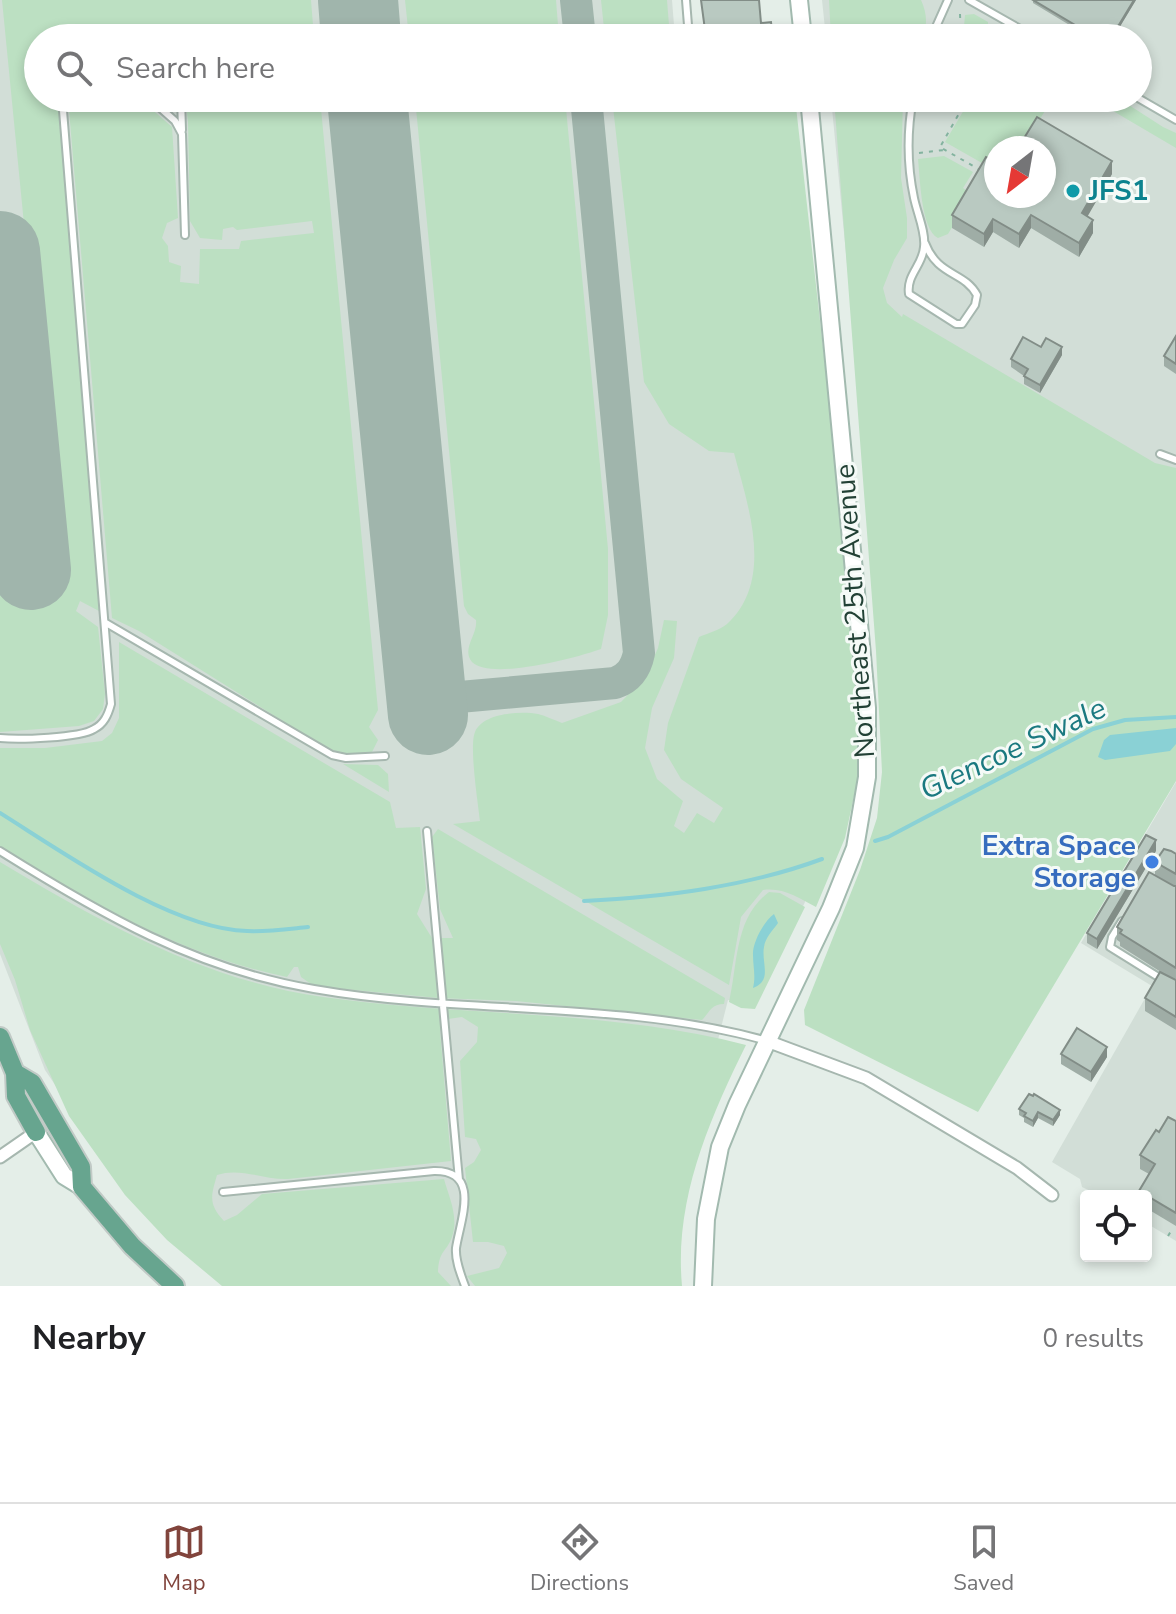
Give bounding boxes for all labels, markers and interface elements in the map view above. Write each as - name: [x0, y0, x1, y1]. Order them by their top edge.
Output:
- search box: [24, 24, 1152, 112]
- icon: search: [52, 46, 96, 90]
- text: Search here: [116, 48, 275, 89]
- north arrow: [984, 136, 1056, 208]
- place label: JFS1: [1088, 172, 1149, 210]
- marker: JFS1: [1064, 182, 1082, 200]
- street label: Northeast 25th Avenue: [826, 463, 884, 759]
- water label: Glencoe Swale: [913, 688, 1113, 810]
- place label: Extra Space Storage: [982, 827, 1136, 897]
- marker: Extra Space Storage: [1143, 853, 1161, 871]
- map controls: [1080, 1190, 1152, 1262]
- button: locate: [1080, 1190, 1152, 1262]
- text: Nearby: [32, 1315, 146, 1361]
- text: 0 results: [1043, 1321, 1144, 1356]
- tab: Map: [162, 1520, 206, 1598]
- tab: Directions: [530, 1520, 629, 1598]
- tab: Saved: [953, 1520, 1014, 1598]

